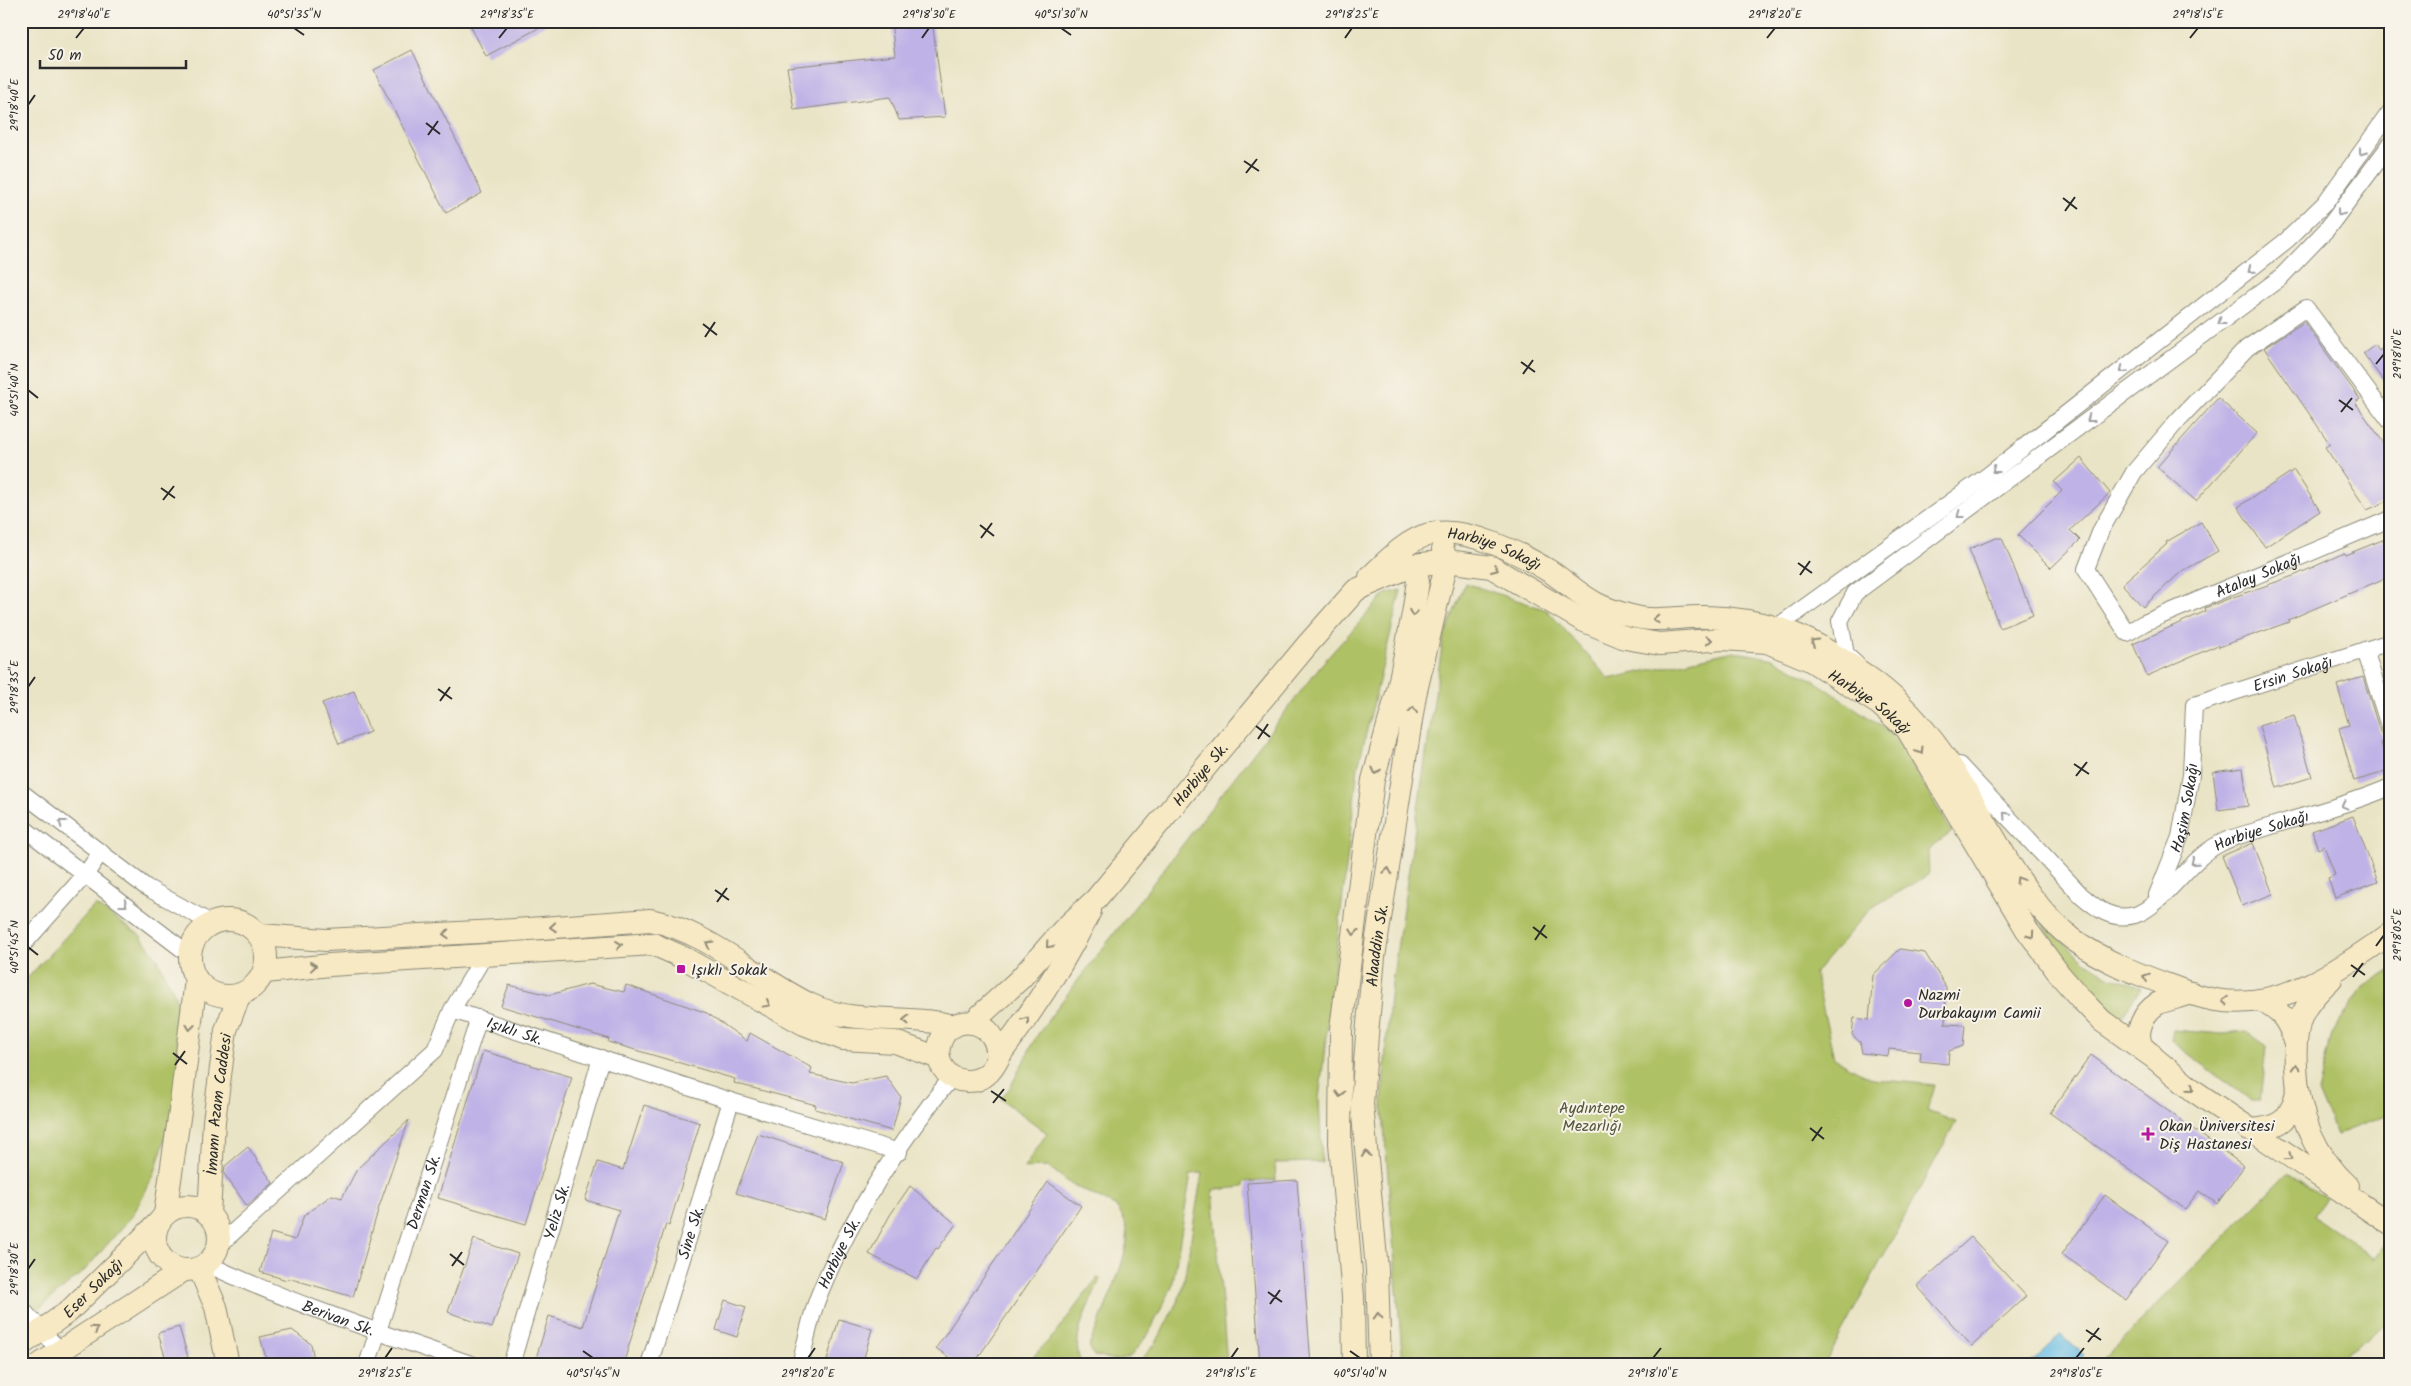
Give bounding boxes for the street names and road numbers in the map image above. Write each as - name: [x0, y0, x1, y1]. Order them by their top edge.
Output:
- street label: Harbiye Sokağı: [1446, 522, 1546, 578]
- street label: Atalay Sokağı: [2212, 547, 2306, 605]
- street label: Ersin Sokağı: [2250, 650, 2336, 699]
- street label: Harbiye Sokağı: [1822, 663, 1918, 740]
- street label: Harbiye Sk.: [1167, 738, 1235, 813]
- street label: Haşim Sokağı: [2164, 763, 2205, 857]
- street label: Harbiye Sokağı: [2209, 804, 2312, 859]
- street label: Alaaddin Sk.: [1360, 903, 1396, 988]
- street label: Işıklı Sk.: [483, 1011, 546, 1053]
- street label: İmamı Azam Caddesi: [200, 1031, 240, 1176]
- street label: Derman Sk.: [400, 1151, 448, 1233]
- street label: Yeliz Sk.: [537, 1181, 578, 1243]
- street label: Sine Sk.: [672, 1203, 712, 1262]
- street label: Harbiye Sk.: [812, 1213, 868, 1293]
- street label: Eser Sokağı: [57, 1253, 130, 1325]
- street label: Berivan Sk.: [298, 1294, 378, 1344]

